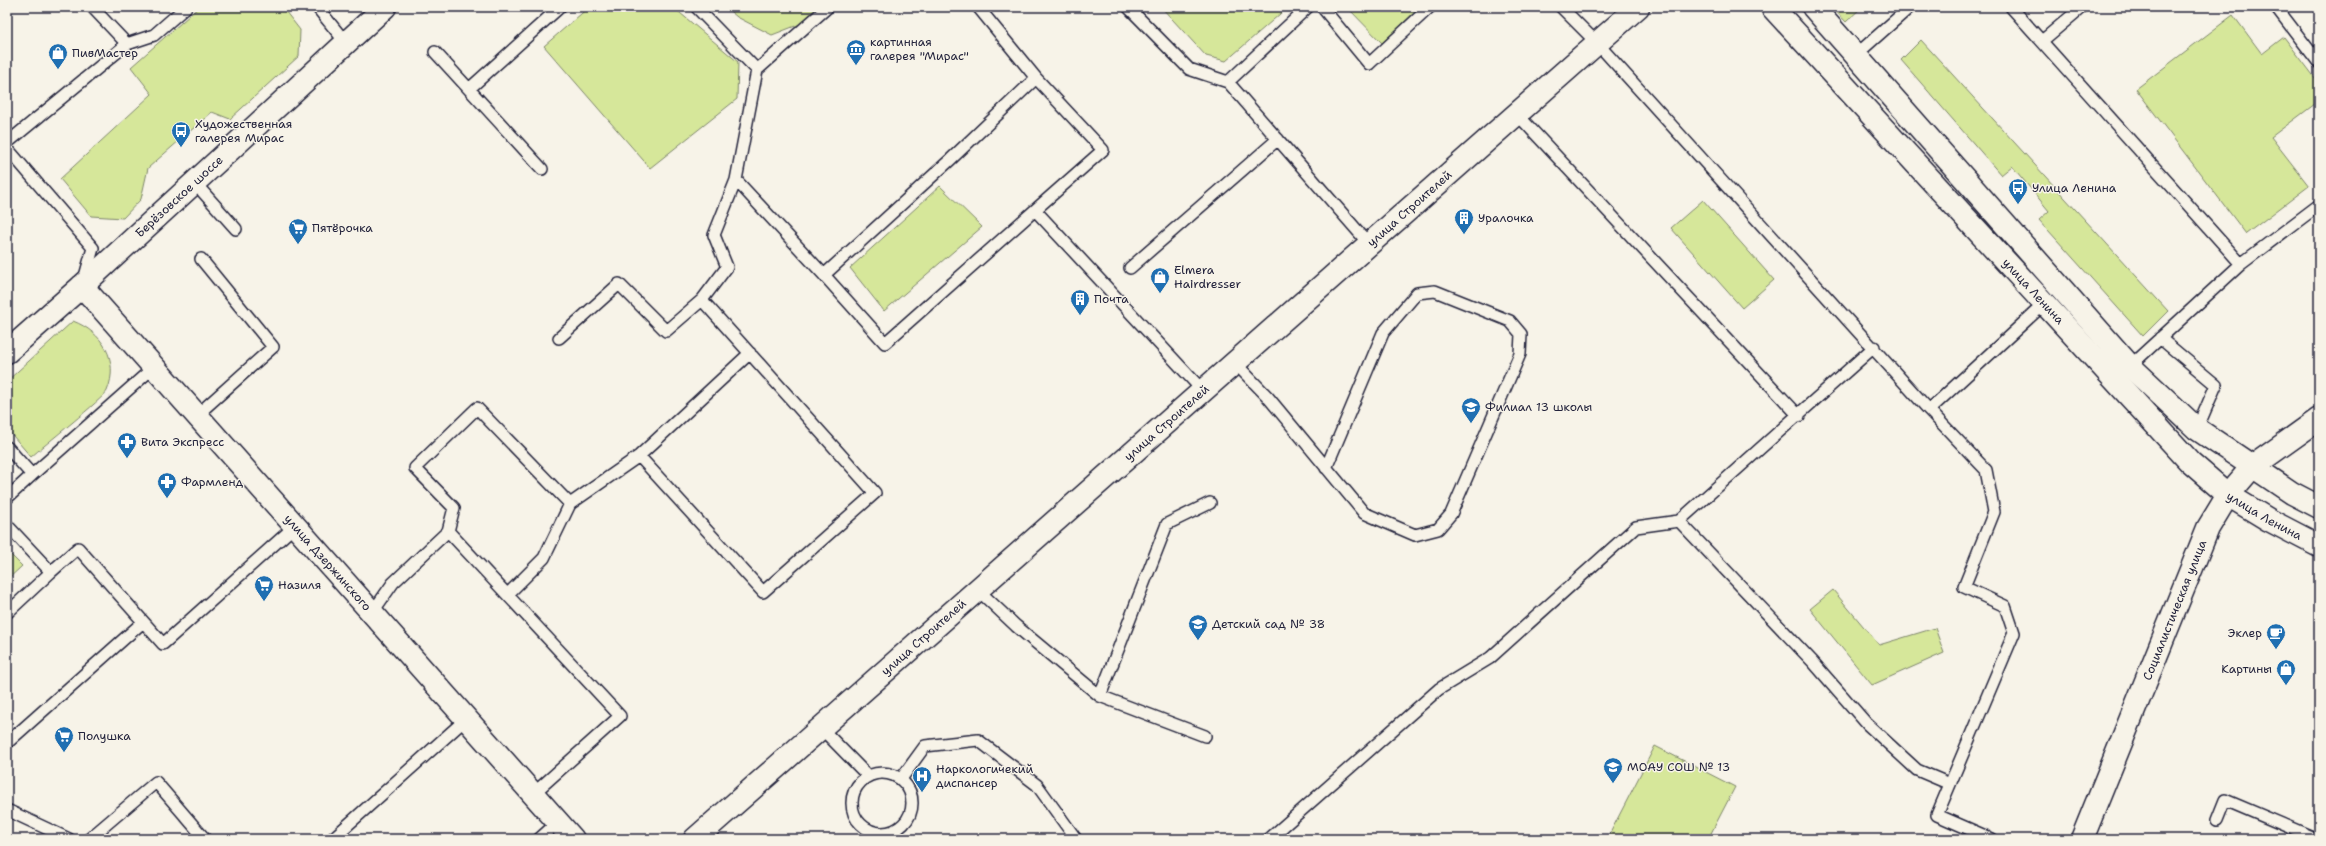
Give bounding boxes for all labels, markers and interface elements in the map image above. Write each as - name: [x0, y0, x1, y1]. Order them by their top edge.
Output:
- place label: картинная галерея "Мирас": [870, 34, 969, 64]
- museum icon: картинная галерея "Мирас": [845, 38, 867, 66]
- shop icon: ПивМастер: [47, 42, 69, 70]
- place label: ПивМастер: [72, 45, 138, 61]
- place label: Художественная галерея Мирас: [195, 116, 292, 146]
- bus stop icon: Художественная галерея Мирас: [170, 120, 192, 148]
- street label: Берёзовское шоссе: [132, 152, 227, 241]
- street label: улица Строителей: [1364, 167, 1456, 250]
- bus stop icon: Улица Ленина: [2007, 177, 2029, 205]
- place label: Улица Ленина: [2032, 180, 2117, 196]
- building icon: Уралочка: [1453, 207, 1475, 235]
- place label: Уралочка: [1478, 210, 1534, 226]
- supermarket icon: Пятёрочка: [287, 217, 309, 245]
- place label: Пятёрочка: [312, 220, 373, 236]
- street label: улица Ленина: [1999, 255, 2068, 328]
- place label: Elmera Hairdresser: [1174, 262, 1241, 292]
- shop icon: Elmera Hairdresser: [1149, 266, 1171, 294]
- building icon: Почта: [1069, 288, 1091, 316]
- place label: Почта: [1094, 291, 1129, 307]
- street label: улица Строителей: [1121, 381, 1213, 465]
- school or university icon: Филиал 13 школы: [1460, 396, 1482, 424]
- place label: Филиал 13 школы: [1485, 399, 1592, 415]
- pharmacy icon: Вита Экспресс: [116, 431, 138, 459]
- place label: Вита Экспресс: [141, 434, 224, 450]
- pharmacy icon: Фармленд: [156, 471, 178, 499]
- place label: Фармленд: [181, 474, 243, 490]
- street label: улица Ленина: [2224, 488, 2305, 544]
- street label: улица Дзержинского: [281, 511, 375, 614]
- street label: Социалистическая улица: [2139, 537, 2211, 683]
- supermarket icon: Назиля: [253, 574, 275, 602]
- place label: Назиля: [278, 577, 321, 593]
- street label: улица Строителей: [878, 595, 970, 679]
- school or university icon: Детский сад № 38: [1187, 613, 1209, 641]
- place label: Детский сад № 38: [1212, 616, 1325, 632]
- cafe icon: Эклер: [2265, 622, 2287, 650]
- place label: Эклер: [2228, 625, 2262, 641]
- shop icon: Картины: [2275, 658, 2297, 686]
- place label: Картины: [2221, 661, 2272, 677]
- supermarket icon: Полушка: [53, 725, 75, 753]
- place label: Полушка: [78, 728, 131, 744]
- school or university icon: МОАУ СОШ № 13: [1602, 756, 1624, 784]
- place label: МОАУ СОШ № 13: [1627, 759, 1730, 775]
- place label: Наркологичекий диспансер: [936, 761, 1033, 791]
- hospital icon: Наркологичекий диспансер: [911, 765, 933, 793]

